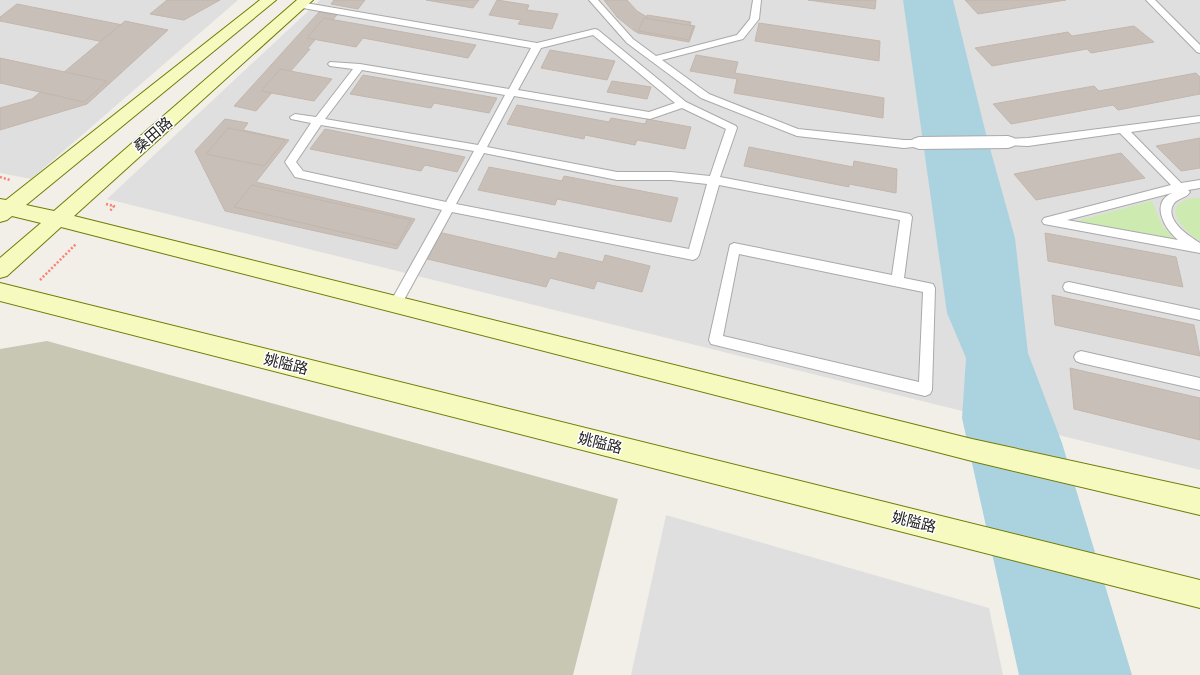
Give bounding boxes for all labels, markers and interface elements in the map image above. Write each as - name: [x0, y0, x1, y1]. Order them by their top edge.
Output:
- street label: 桑田路: [129, 113, 175, 156]
- street label: 姚隘路: [262, 349, 310, 377]
- street label: 姚隘路: [576, 428, 624, 456]
- street label: 姚隘路: [890, 507, 938, 535]

